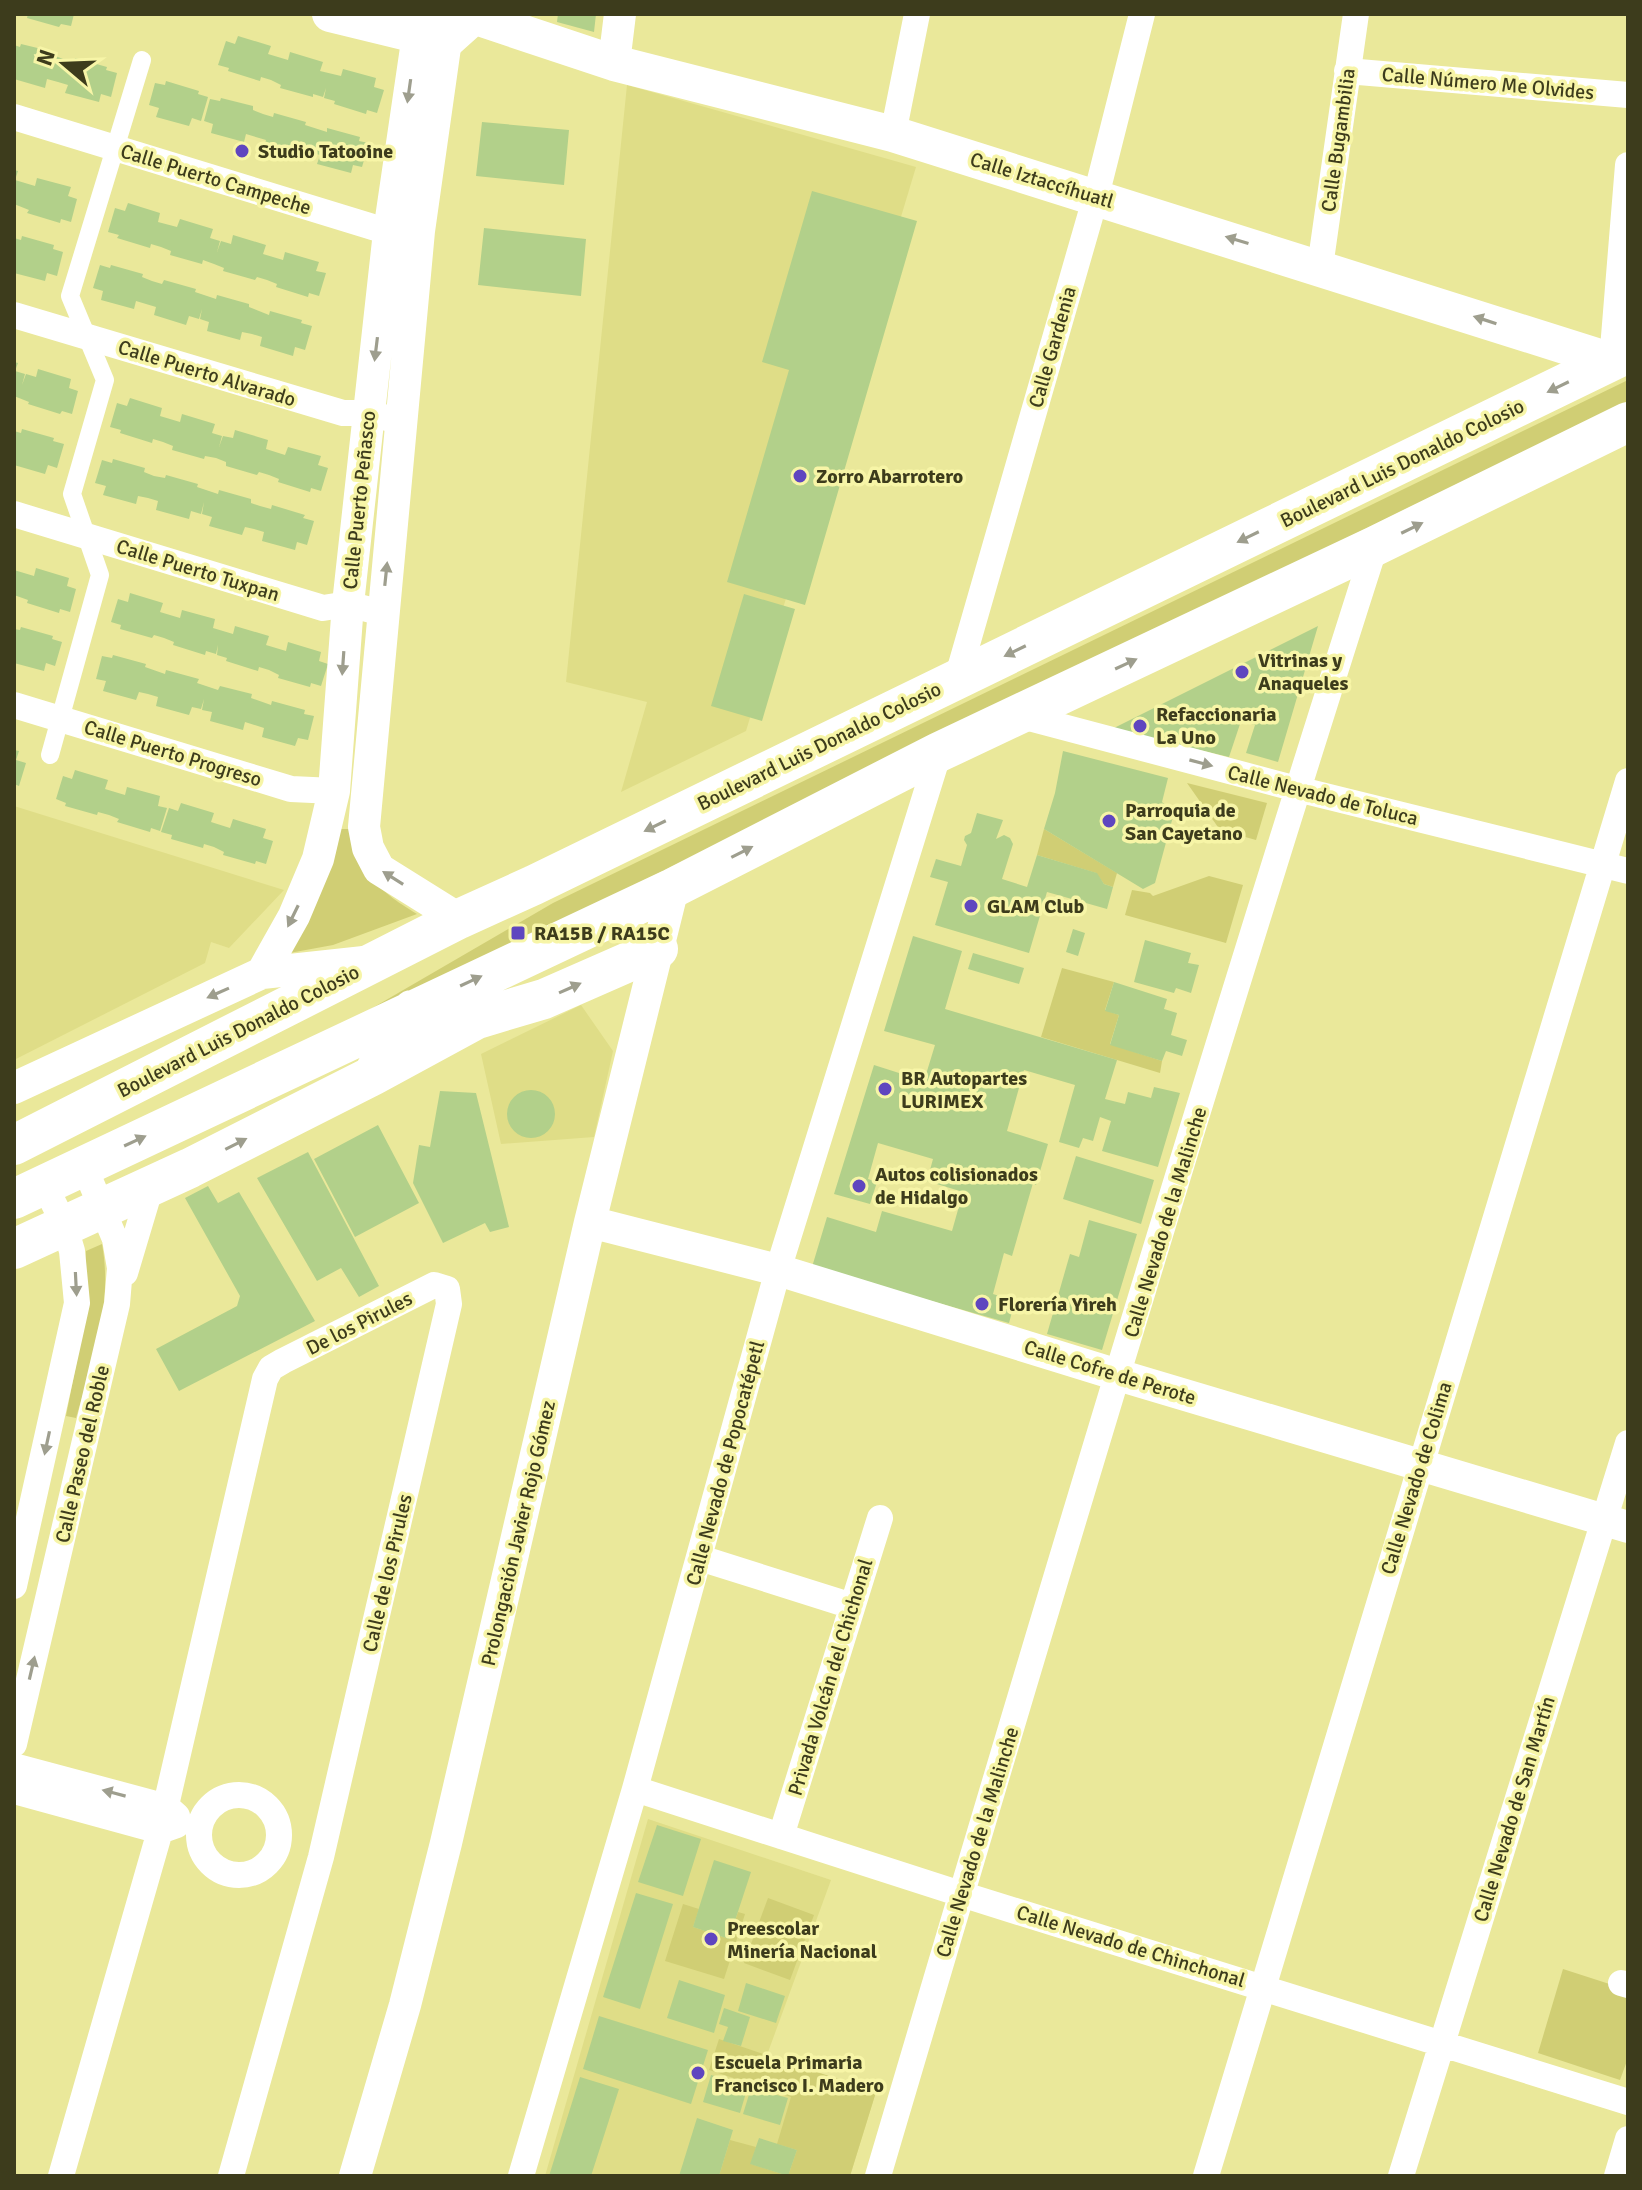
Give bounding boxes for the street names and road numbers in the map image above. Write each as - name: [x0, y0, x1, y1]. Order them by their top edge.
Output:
- street label: Calle Número Me Olvides: [1381, 62, 1595, 105]
- street label: Calle Bugambilia: [1316, 67, 1361, 214]
- street label: Calle Puerto Campeche: [117, 139, 314, 220]
- street label: Calle Iztaccíhuatl: [967, 147, 1117, 214]
- street label: Calle Gardenia: [1023, 284, 1082, 411]
- street label: Calle Puerto Alvarado: [115, 335, 299, 412]
- street label: Boulevard Luis Donaldo Colosio: [1276, 393, 1528, 533]
- street label: Calle Puerto Peñasco: [338, 409, 381, 591]
- street label: Calle Puerto Tuxpan: [113, 534, 282, 607]
- street label: Boulevard Luis Donaldo Colosio: [693, 676, 945, 816]
- street label: Calle Puerto Progreso: [81, 715, 265, 792]
- street label: Calle Nevado de Toluca: [1225, 760, 1421, 831]
- street label: Boulevard Luis Donaldo Colosio: [113, 959, 363, 1103]
- street label: Calle Nevado de la Malinche: [1118, 1104, 1213, 1341]
- street label: De los Pirules: [302, 1286, 417, 1361]
- street label: Calle Cofre de Perote: [1021, 1334, 1199, 1410]
- street label: Calle Nevado de Popocatépetl: [681, 1338, 770, 1588]
- street label: Calle Paseo del Roble: [50, 1363, 115, 1545]
- street label: Calle Nevado de Colima: [1375, 1379, 1458, 1578]
- street label: Prolongación Javier Rojo Gómez: [476, 1398, 561, 1668]
- street label: Calle de los Pirules: [357, 1491, 418, 1655]
- street label: Privada Volcán del Chichonal: [782, 1555, 879, 1799]
- street label: Calle Nevado de San Martín: [1468, 1693, 1561, 1925]
- street label: Calle Nevado de la Malinche: [930, 1724, 1025, 1961]
- street label: Calle Nevado de Chinchonal: [1014, 1900, 1248, 1993]

